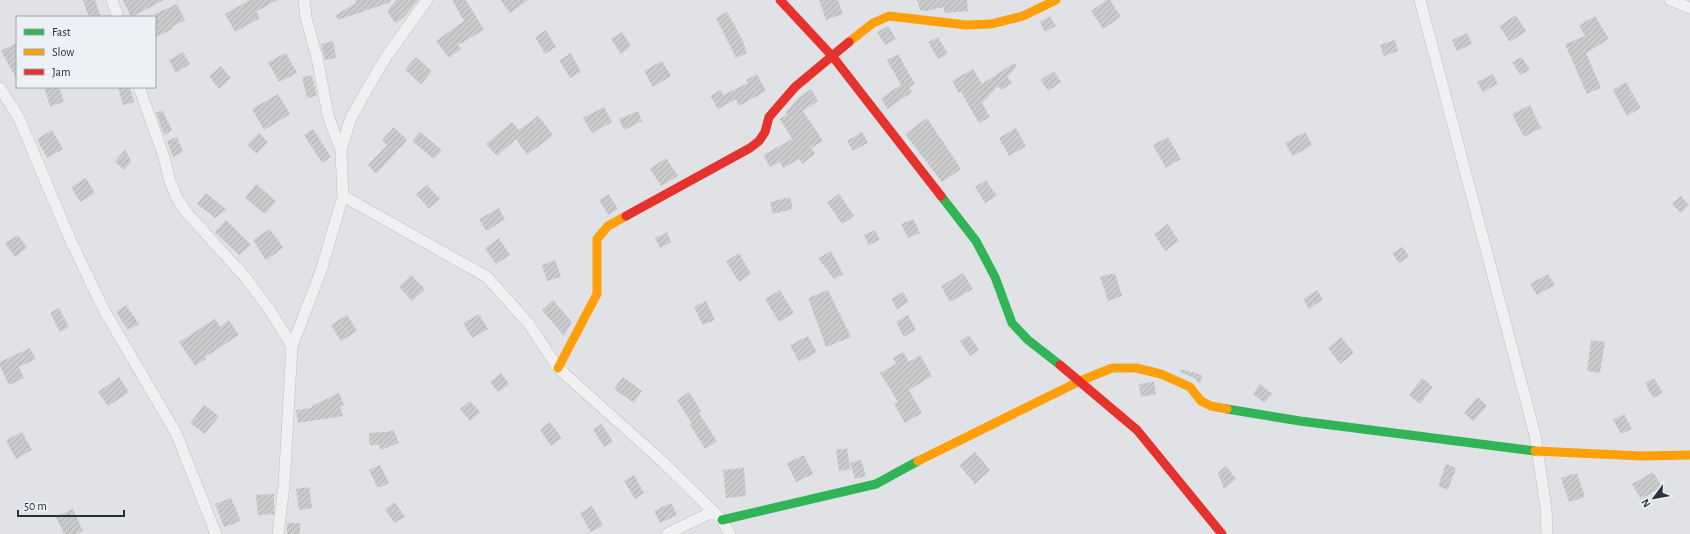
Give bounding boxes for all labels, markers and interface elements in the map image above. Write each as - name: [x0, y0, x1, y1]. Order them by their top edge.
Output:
- legend: [16, 16, 156, 88]
- text: Fast: [52, 26, 71, 38]
- text: Slow: [52, 46, 74, 58]
- text: Jam: [52, 66, 71, 78]
- north arrow: [1634, 478, 1674, 518]
- scale bar: [18, 492, 124, 518]
- text: N: [1639, 497, 1653, 509]
- text: 50 m: [24, 500, 47, 512]

